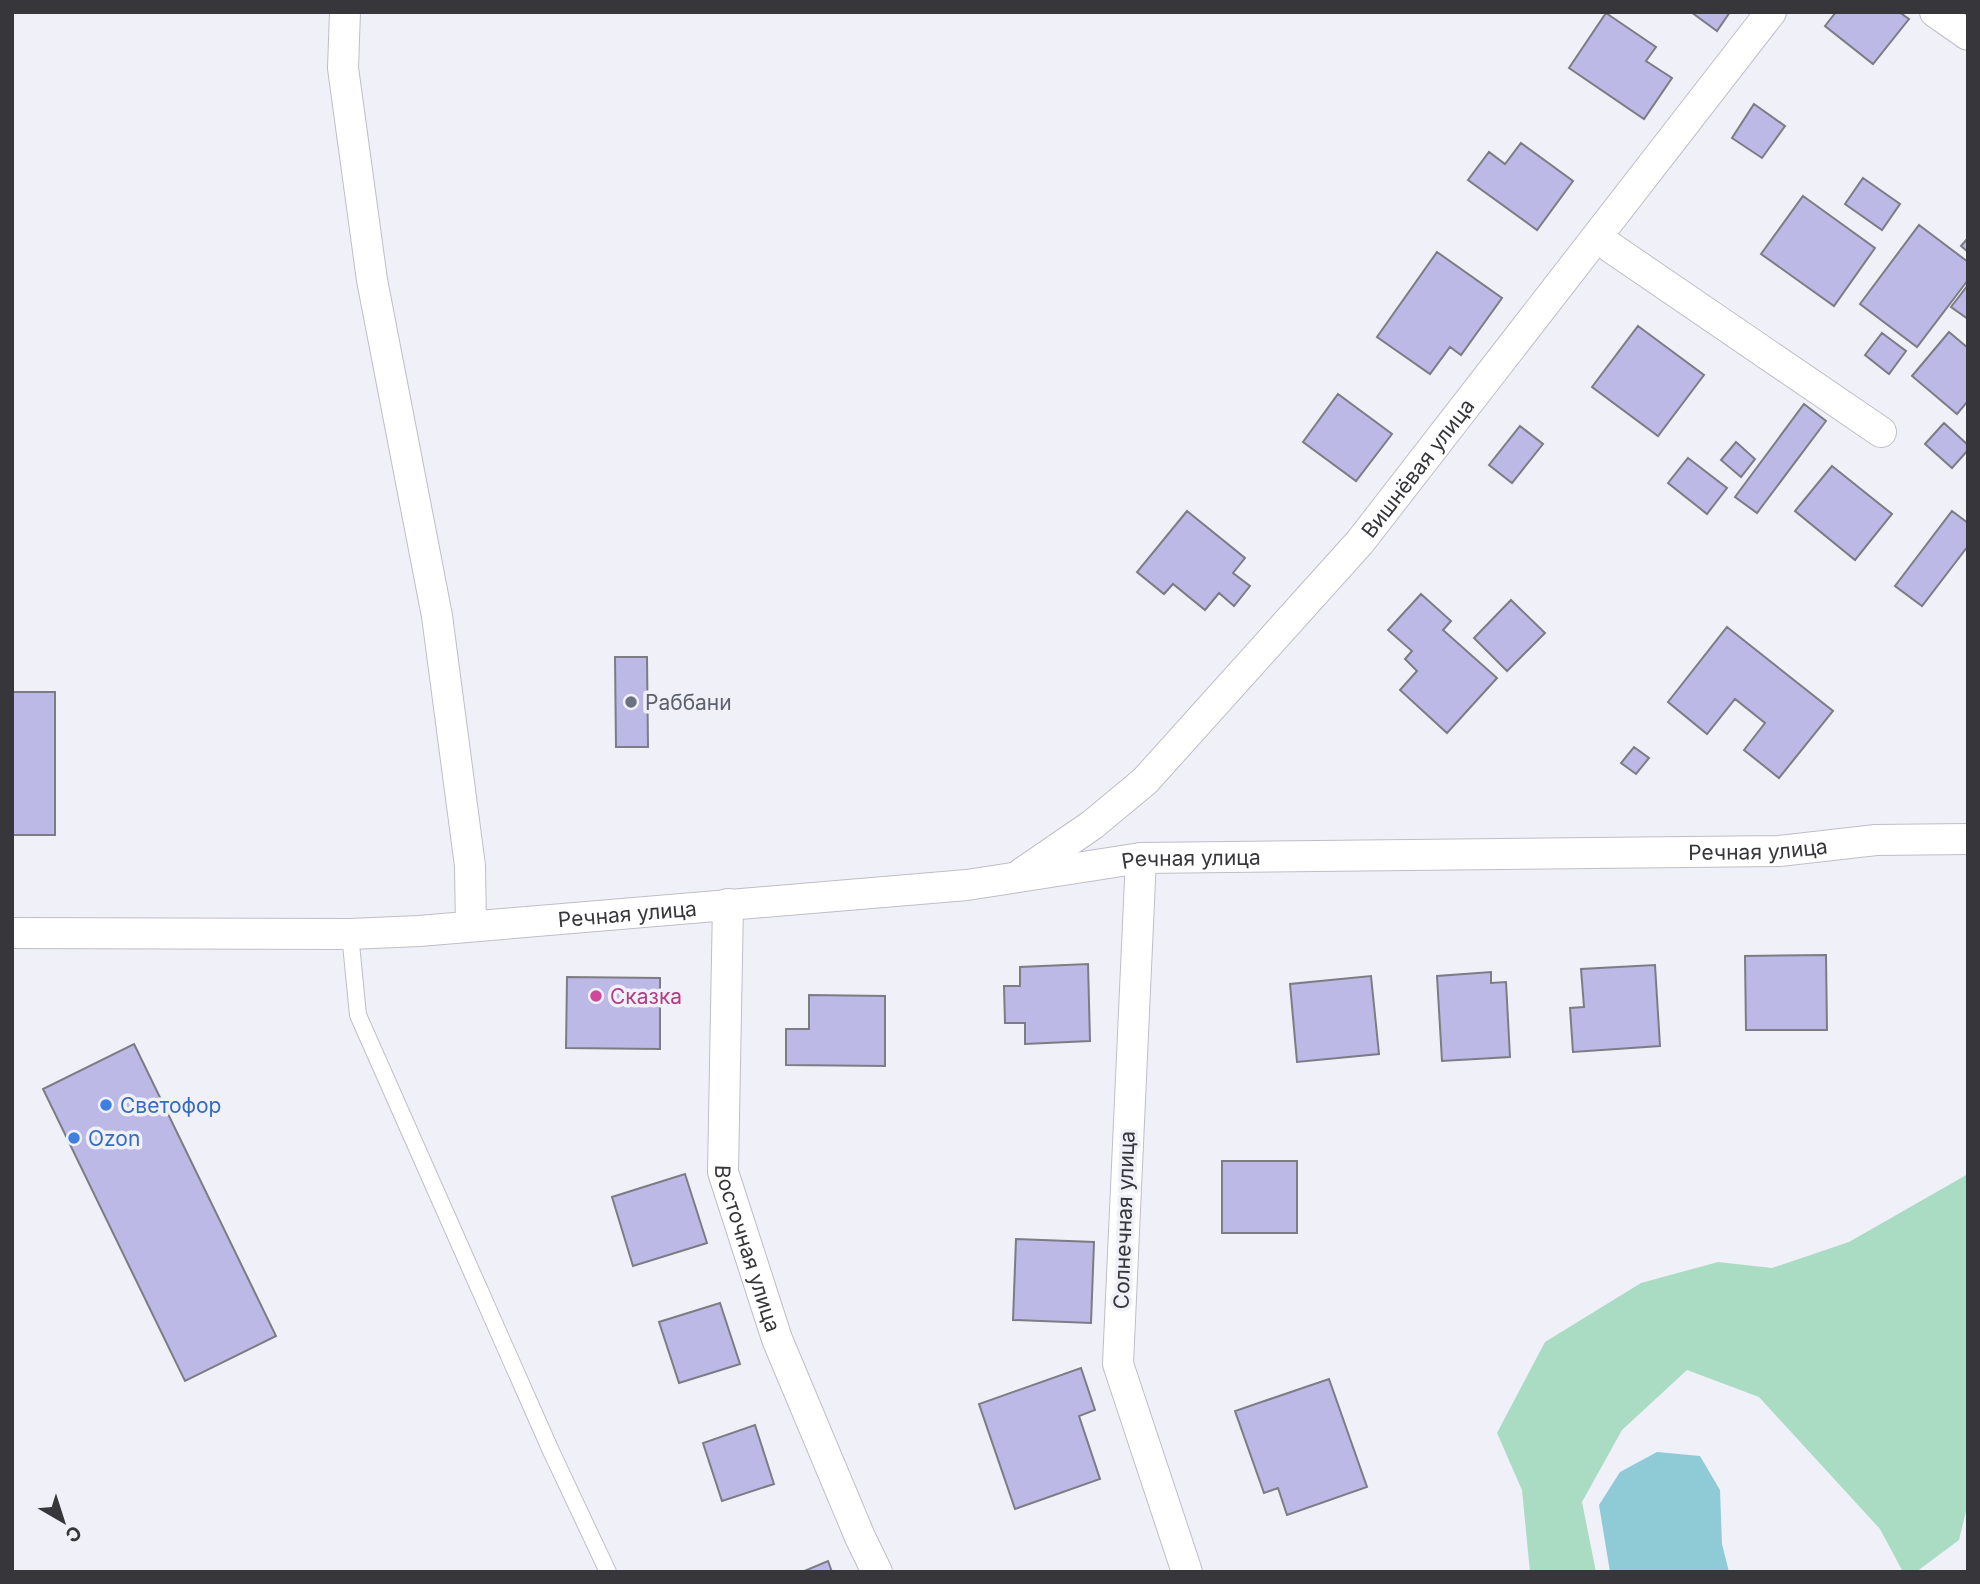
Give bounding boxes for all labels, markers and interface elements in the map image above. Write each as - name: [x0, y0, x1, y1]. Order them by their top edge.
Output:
- street label: Вишнёвая улица: [1356, 393, 1479, 542]
- place label: Раббани: [645, 690, 732, 715]
- marker: Раббани: [623, 694, 639, 710]
- street label: Речная улица: [1688, 833, 1829, 864]
- street label: Речная улица: [1120, 844, 1261, 873]
- street label: Речная улица: [557, 895, 698, 932]
- place label: Сказка: [610, 984, 682, 1009]
- marker: Сказка: [588, 988, 604, 1004]
- place label: Светофор: [120, 1093, 221, 1118]
- marker: Светофор: [98, 1097, 114, 1113]
- place label: Ozon: [88, 1126, 140, 1151]
- marker: Ozon: [66, 1130, 82, 1146]
- street label: Солнечная улица: [1108, 1130, 1140, 1310]
- street label: Восточная улица: [710, 1165, 786, 1335]
- north arrow: [28, 1486, 98, 1556]
- text: С: [61, 1520, 86, 1547]

